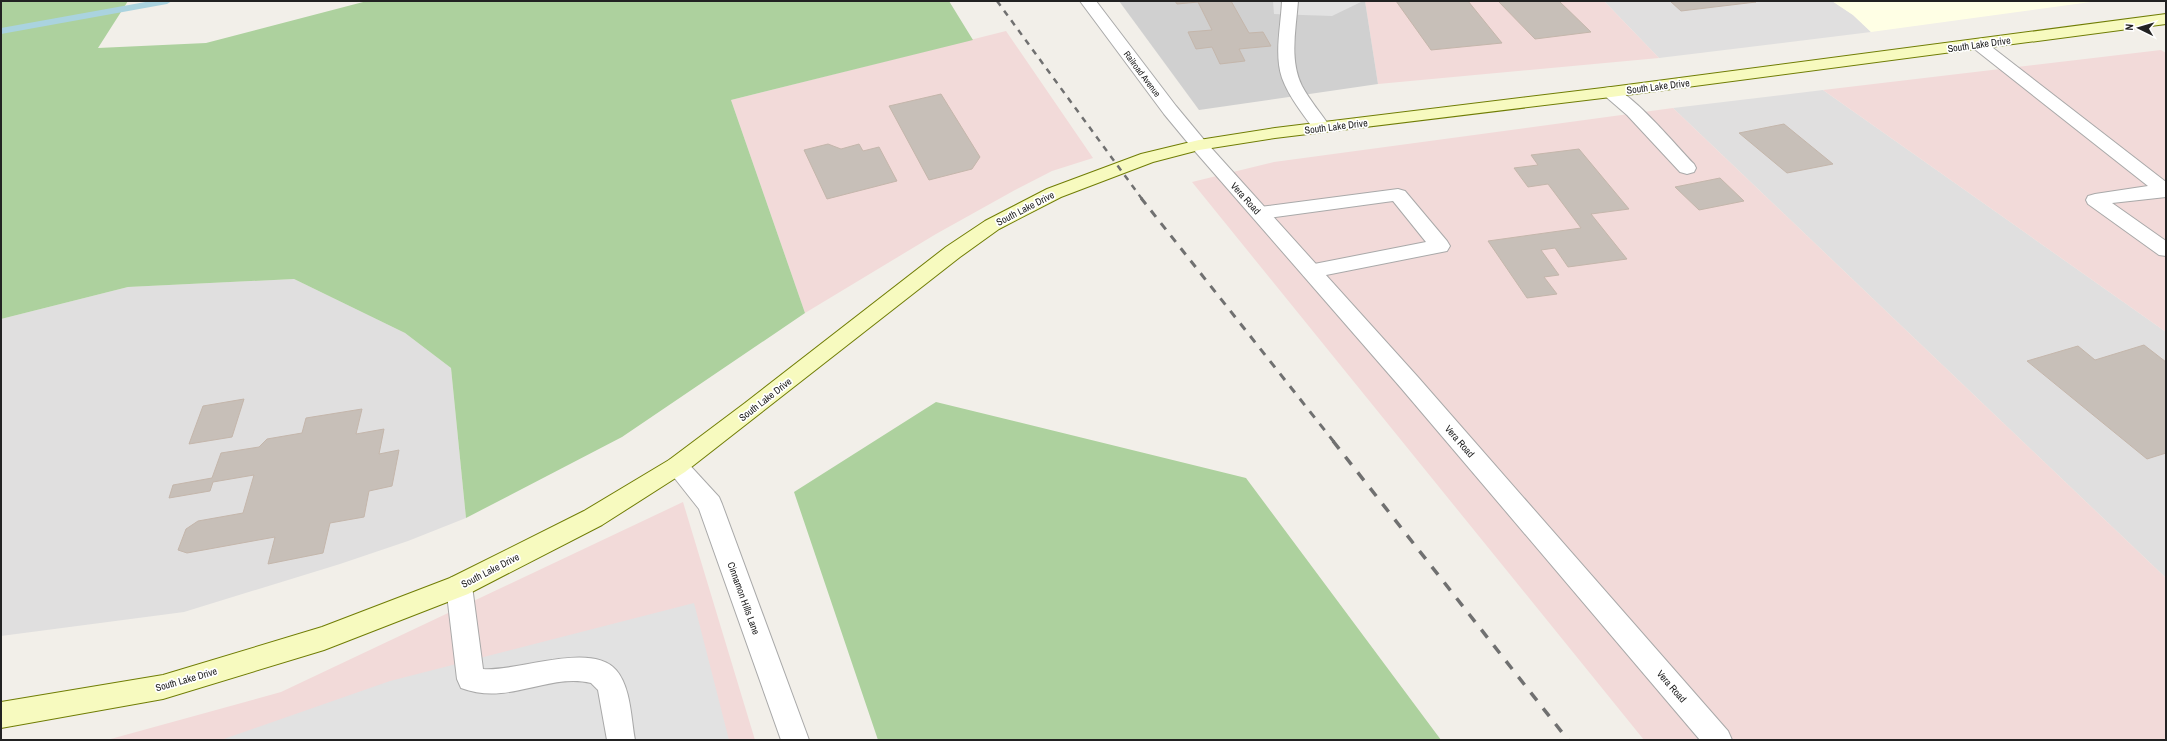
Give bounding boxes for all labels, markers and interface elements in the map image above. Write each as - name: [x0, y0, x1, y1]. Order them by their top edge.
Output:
- north arrow: [2119, 8, 2159, 48]
- text: N: [2122, 23, 2136, 31]
- street label: South Lake Drive: [1947, 34, 2012, 55]
- street label: Railroad Avenue: [1121, 49, 1163, 99]
- street label: South Lake Drive: [1626, 76, 1691, 97]
- street label: South Lake Drive: [1304, 116, 1369, 137]
- street label: Vera Road: [1228, 180, 1263, 217]
- street label: South Lake Drive: [994, 188, 1057, 229]
- street label: South Lake Drive: [736, 375, 795, 424]
- street label: Vera Road: [1442, 422, 1477, 460]
- street label: South Lake Drive: [459, 550, 522, 591]
- street label: Cinnamon Hills Lane: [724, 560, 763, 637]
- street label: South Lake Drive: [154, 664, 219, 694]
- street label: Vera Road: [1654, 667, 1689, 705]

